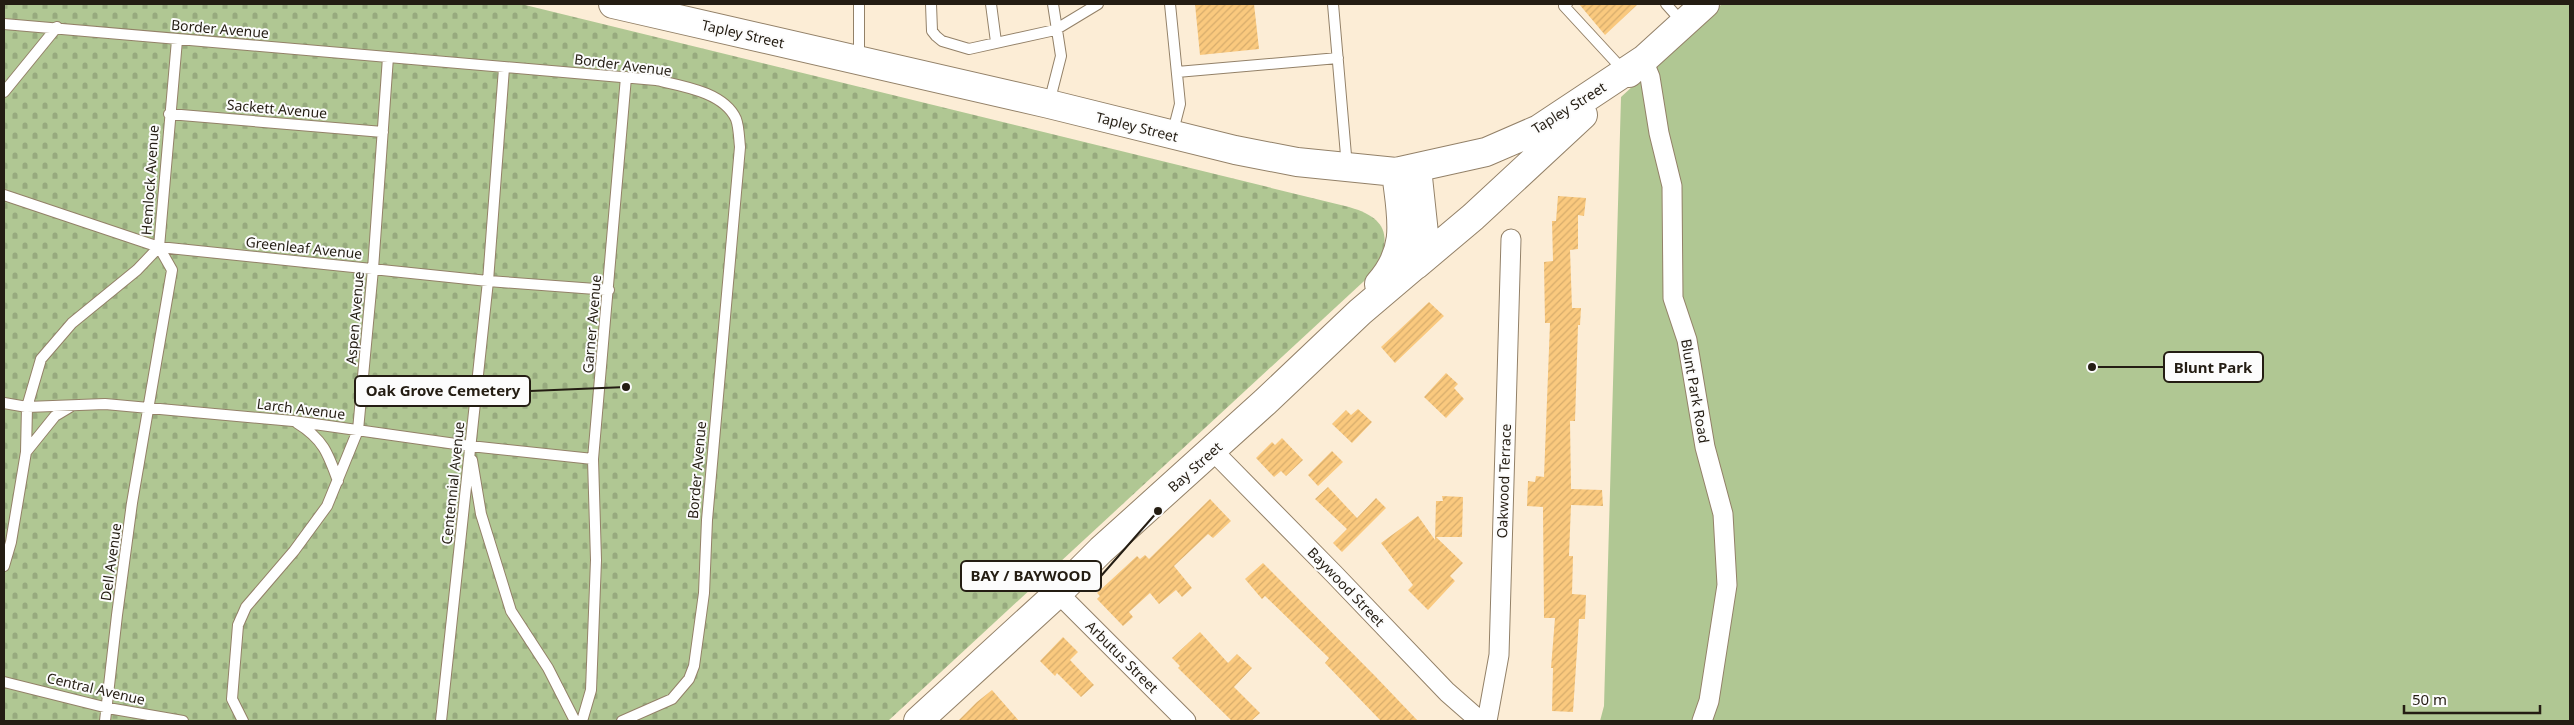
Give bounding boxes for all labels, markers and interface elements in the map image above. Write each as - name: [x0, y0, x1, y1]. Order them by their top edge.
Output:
- street label: Border Avenue: [170, 15, 270, 42]
- street label: Tapley Street: [700, 15, 786, 52]
- street label: Border Avenue: [573, 49, 673, 80]
- street label: Tapley Street: [1528, 77, 1609, 138]
- street label: Sackett Avenue: [226, 95, 328, 122]
- street label: Tapley Street: [1094, 107, 1180, 146]
- street label: Hemlock Avenue: [136, 124, 163, 236]
- street label: Greenleaf Avenue: [245, 232, 363, 263]
- street label: Aspen Avenue: [341, 270, 368, 365]
- street label: Garner Avenue: [578, 274, 605, 374]
- street label: Blunt Park Road: [1677, 337, 1714, 445]
- callout: Blunt Park: [2164, 352, 2263, 382]
- text: Blunt Park: [2174, 357, 2253, 377]
- callout: Oak Grove Cemetery: [355, 376, 530, 406]
- text: Oak Grove Cemetery: [366, 380, 521, 400]
- street label: Larch Avenue: [256, 394, 346, 423]
- street label: Centennial Avenue: [437, 420, 468, 545]
- street label: Border Avenue: [683, 420, 710, 520]
- street label: Oakwood Terrace: [1492, 423, 1515, 539]
- street label: Bay Street: [1163, 437, 1226, 496]
- street label: Dell Avenue: [96, 522, 125, 602]
- street label: Baywood Street: [1304, 543, 1389, 630]
- callout: BAY / BAYWOOD: [961, 561, 1101, 591]
- text: BAY / BAYWOOD: [971, 565, 1091, 585]
- street label: Arbutus Street: [1082, 616, 1163, 697]
- street label: Central Avenue: [45, 668, 147, 709]
- scale bar: [2404, 682, 2540, 714]
- text: 50 m: [2412, 689, 2447, 709]

